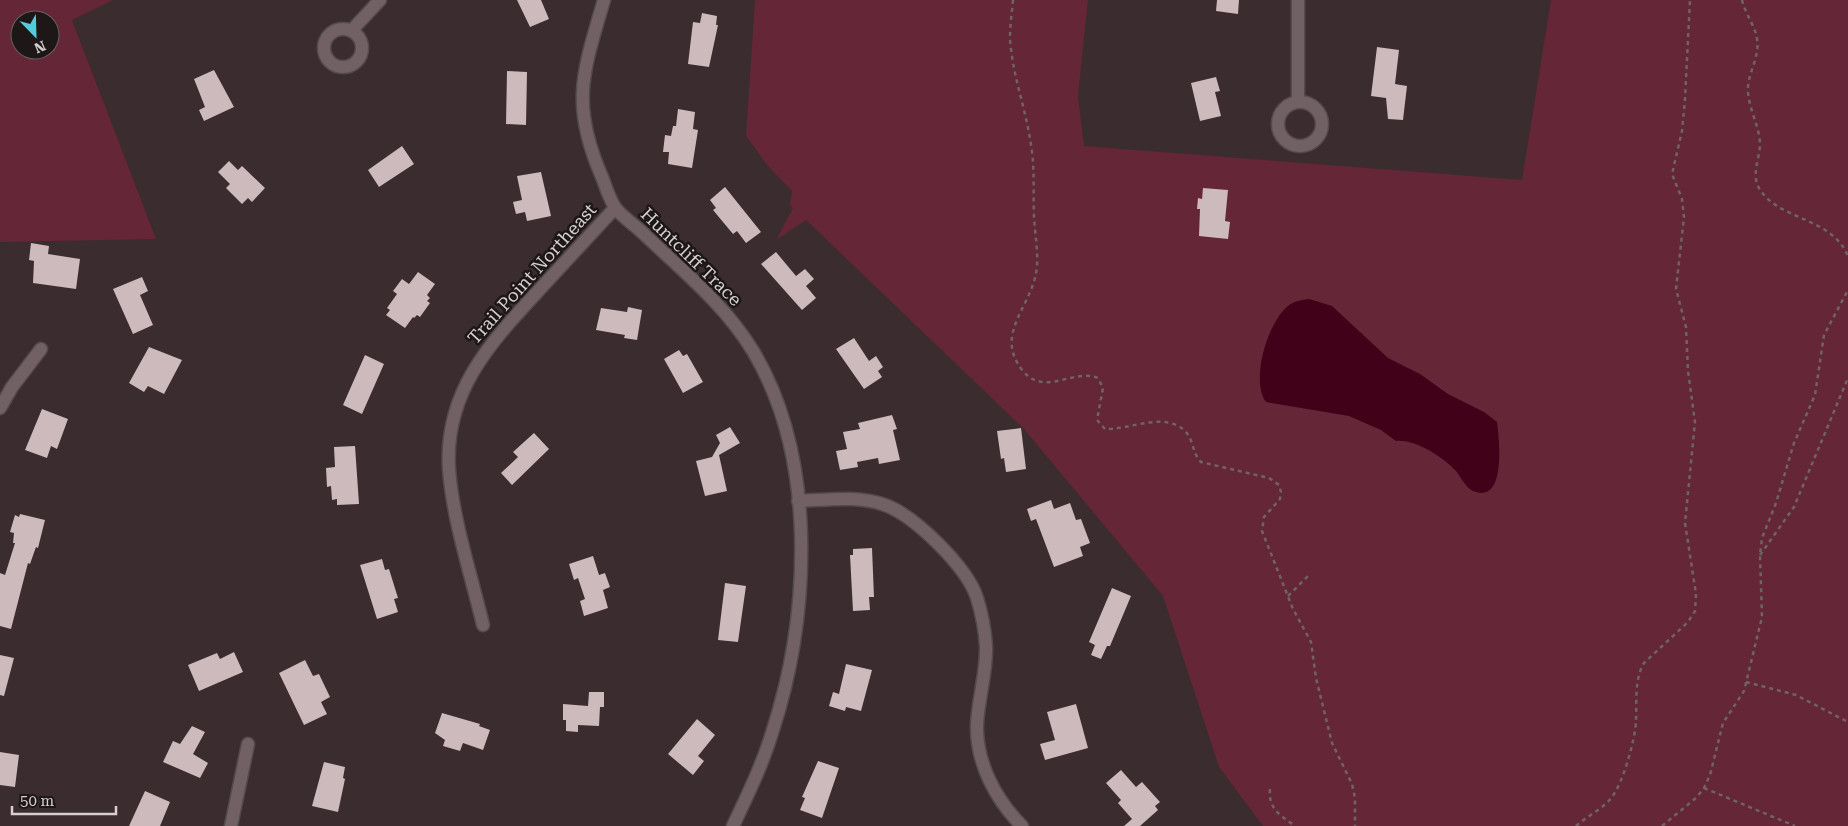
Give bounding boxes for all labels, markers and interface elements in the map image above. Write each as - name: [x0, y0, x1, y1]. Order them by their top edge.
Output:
- north arrow: [10, 10, 60, 60]
- text: N: [32, 37, 48, 57]
- street label: Trail Point Northeast: [463, 199, 600, 348]
- street label: Huntcliff Trace: [637, 203, 746, 310]
- scale bar: [12, 784, 116, 816]
- text: 50 m: [20, 792, 55, 810]

